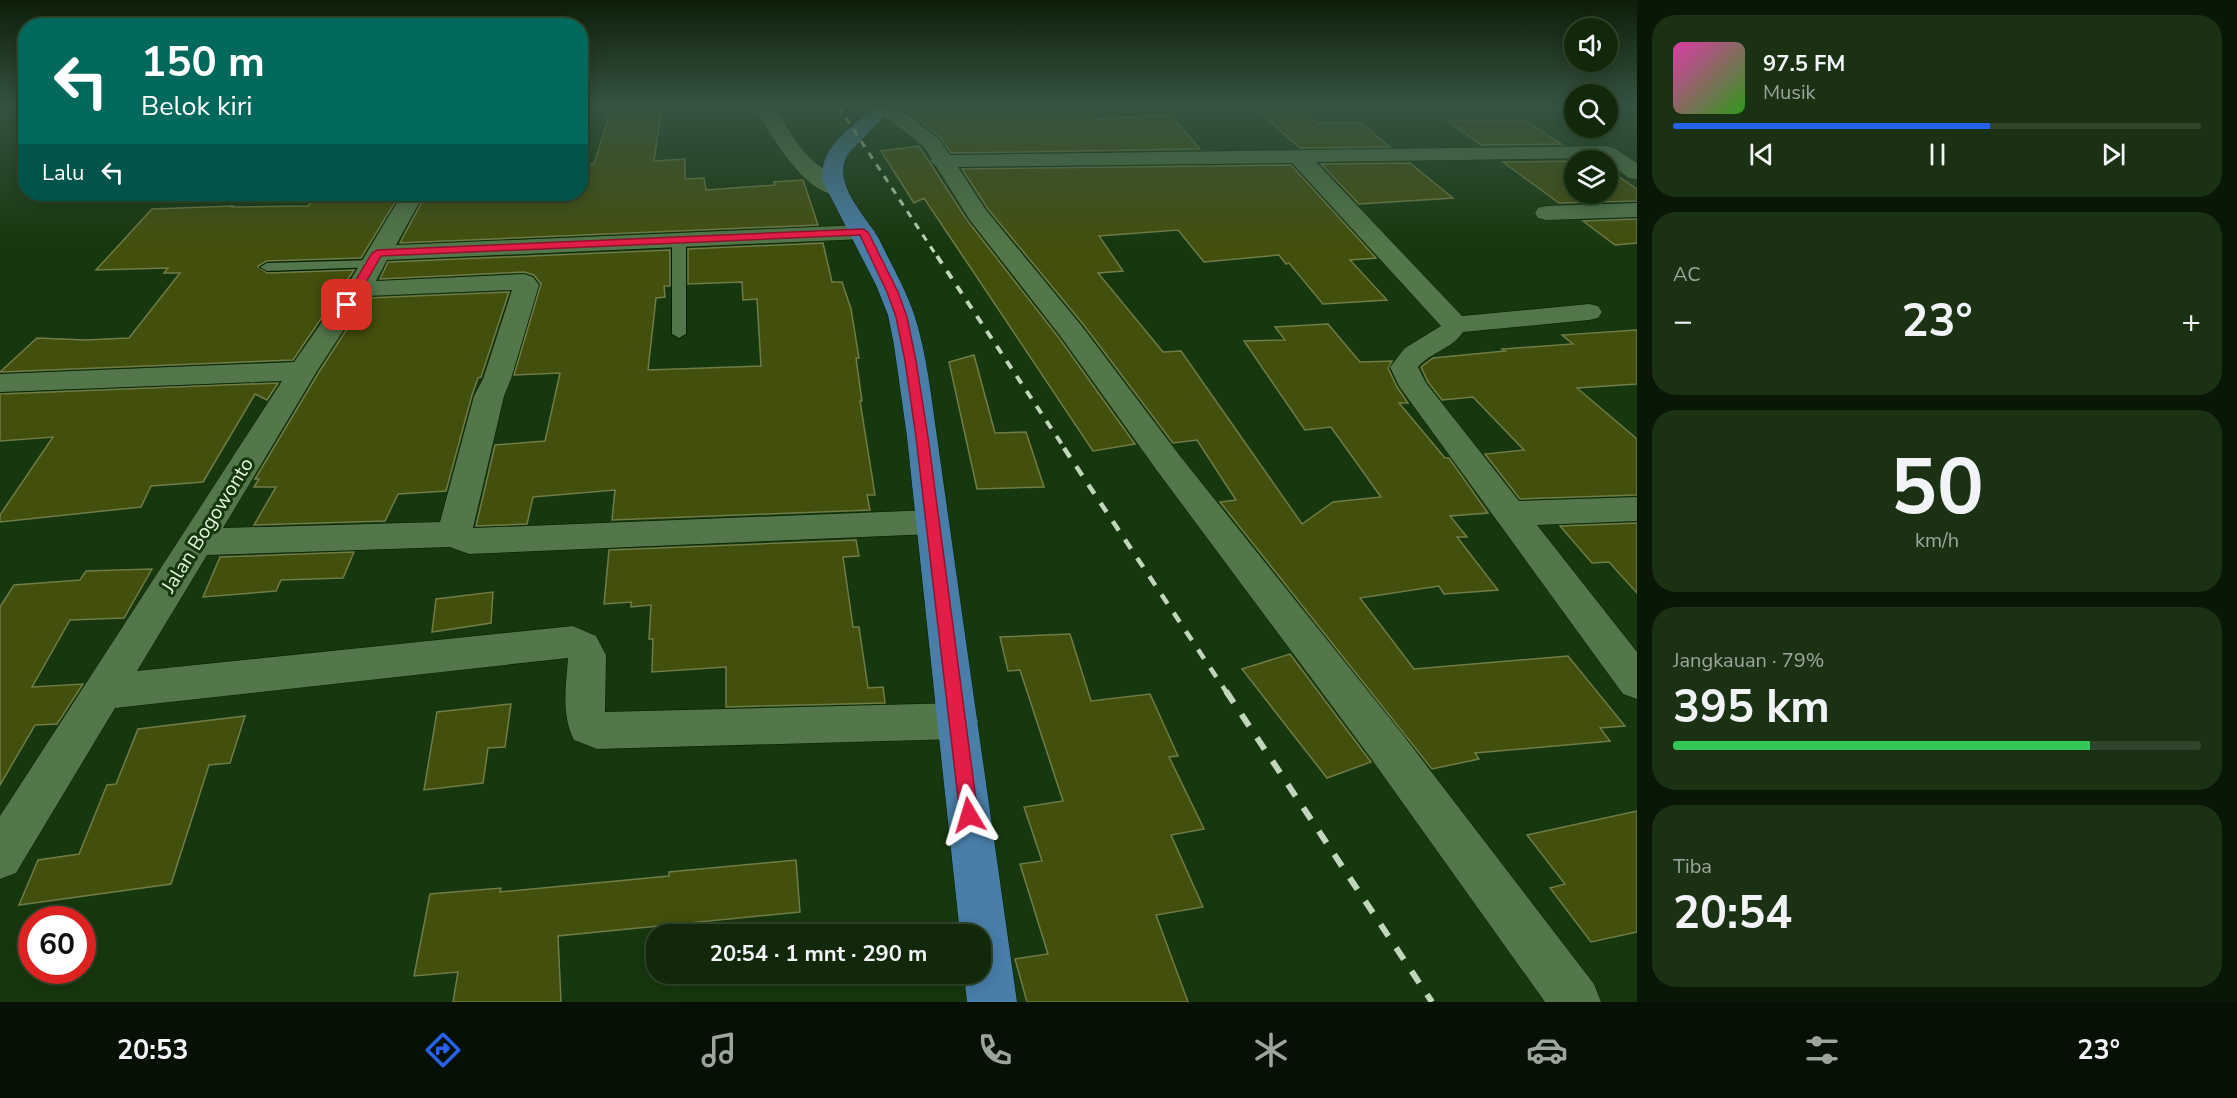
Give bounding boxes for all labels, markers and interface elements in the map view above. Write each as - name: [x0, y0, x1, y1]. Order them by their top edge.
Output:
- map controls: [1564, 18, 1618, 204]
- button: sound: [1564, 18, 1618, 72]
- text: 150 m: [141, 34, 265, 91]
- icon: left: [42, 42, 120, 120]
- text: 97.5 FM: [1763, 49, 1845, 79]
- text: Musik: [1763, 79, 1816, 106]
- button: search: [1564, 84, 1618, 138]
- text: Belok kiri: [141, 88, 253, 125]
- icon: previous: [1745, 138, 1778, 171]
- icon: pause: [1921, 138, 1954, 171]
- icon: next: [2097, 138, 2130, 171]
- button: layers: [1564, 150, 1618, 204]
- icon: left: [96, 156, 129, 189]
- text: Lalu: [42, 158, 84, 188]
- text: AC: [1673, 261, 1701, 288]
- pin: [321, 279, 372, 330]
- icon: arrive: [330, 288, 363, 321]
- text: 23°: [1901, 291, 1973, 352]
- text: −: [1673, 299, 1693, 344]
- text: +: [2181, 299, 2201, 344]
- text: 50: [1890, 434, 1984, 541]
- street label: Jalan Bogowonto: [154, 453, 260, 599]
- text: km/h: [1915, 527, 1959, 554]
- text: Jangkauan · 79%: [1673, 647, 1824, 674]
- text: 395 km: [1673, 677, 1830, 738]
- position arrow: [937, 783, 1001, 847]
- text: Tiba: [1673, 853, 1712, 880]
- text: 20:54: [1673, 883, 1792, 944]
- speed limit sign: 60: [18, 906, 96, 984]
- text: 20:54 · 1 mnt · 290 m: [710, 939, 927, 969]
- icon: directions: [422, 1029, 464, 1071]
- icon: music: [698, 1029, 740, 1071]
- icon: phone: [974, 1029, 1016, 1071]
- icon: climate: [1250, 1029, 1292, 1071]
- icon: car: [1526, 1029, 1568, 1071]
- icon: filters: [1801, 1029, 1843, 1071]
- text: 20:53: [117, 1032, 188, 1069]
- text: 23°: [2077, 1032, 2120, 1069]

